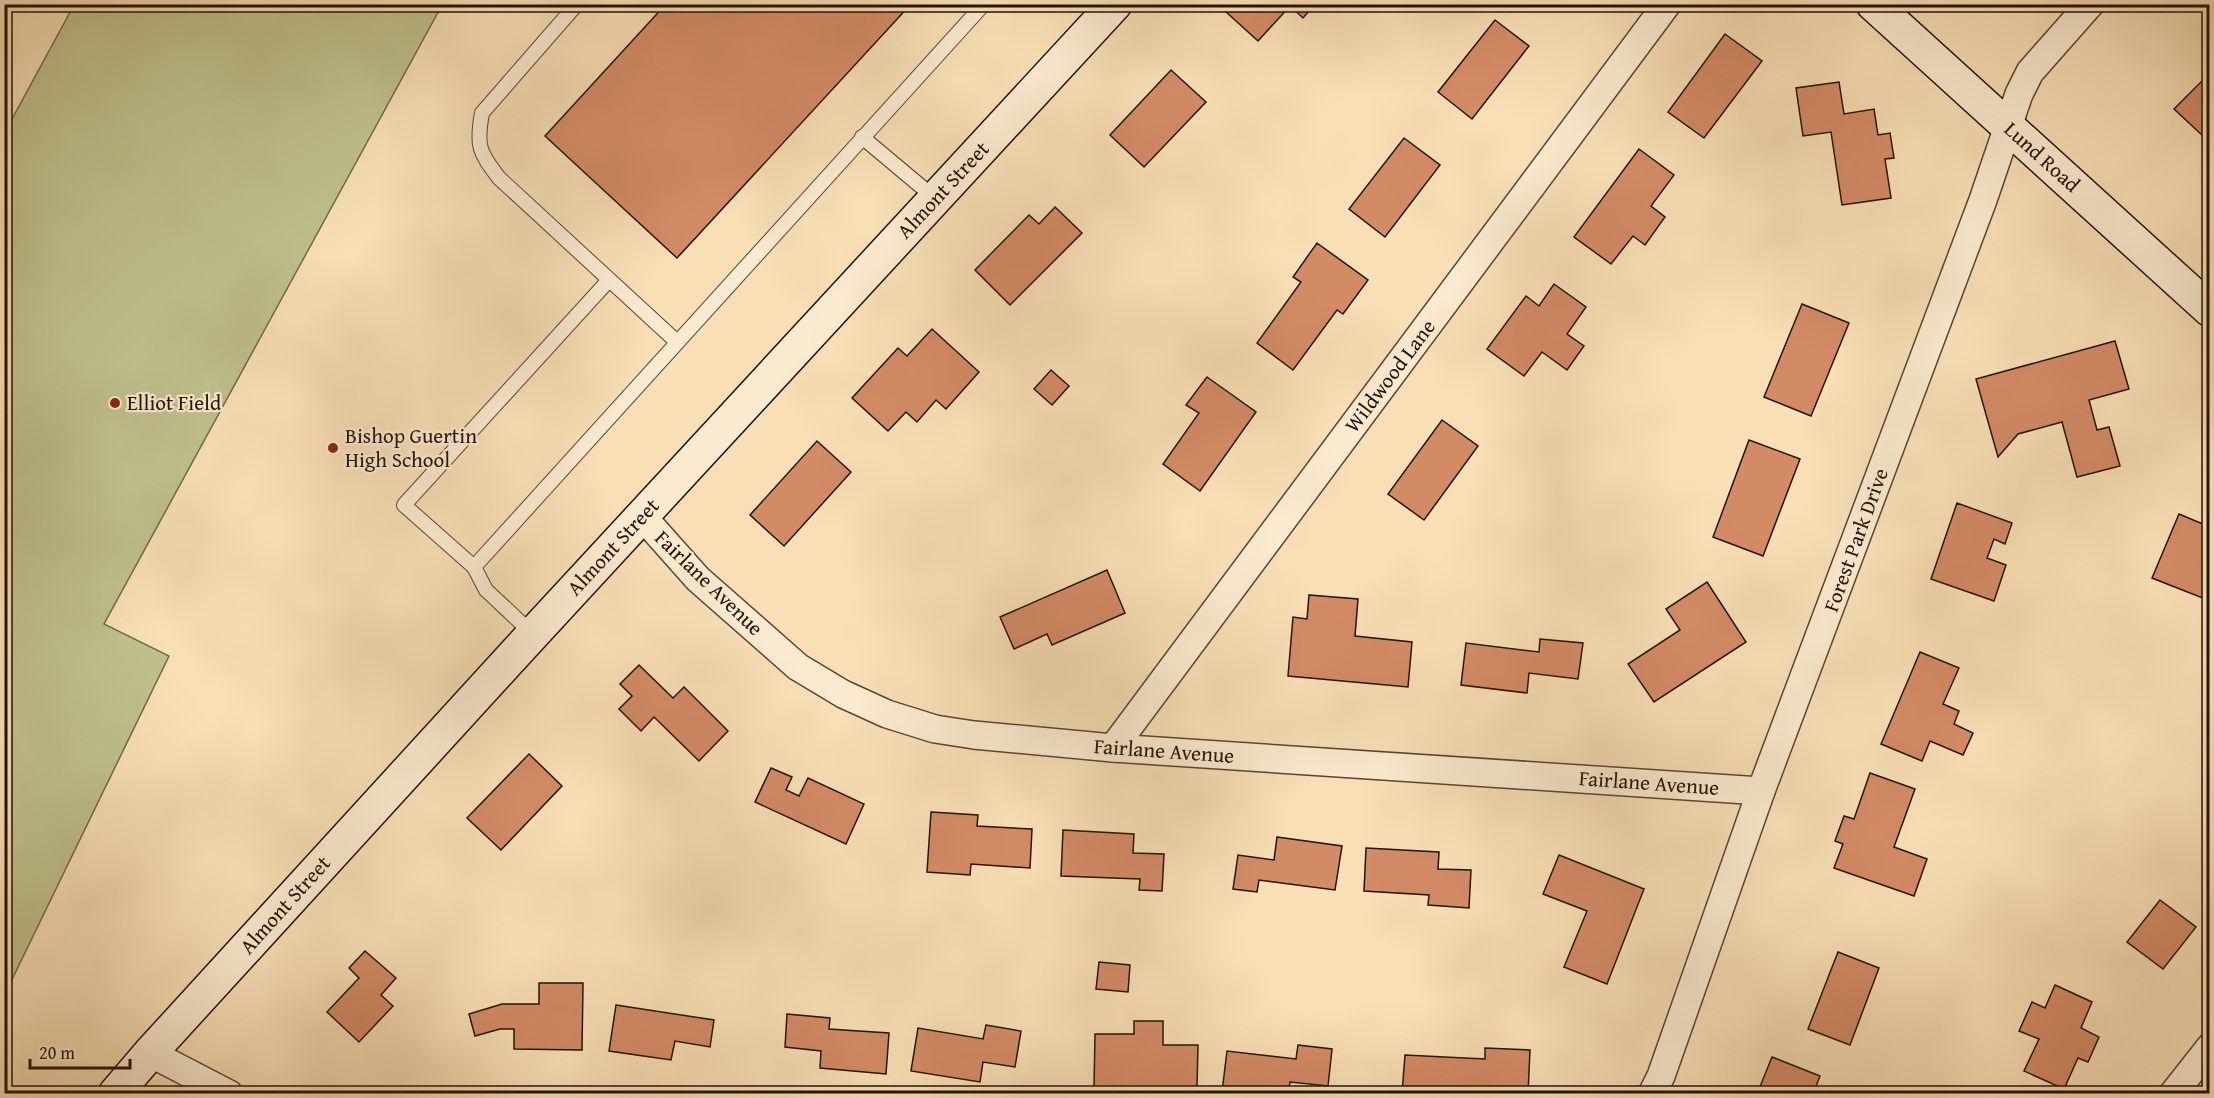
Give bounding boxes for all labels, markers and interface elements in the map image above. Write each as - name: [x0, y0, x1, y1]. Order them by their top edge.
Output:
- street label: Lund Road: [1997, 114, 2088, 200]
- street label: Almont Street: [889, 134, 996, 245]
- street label: Wildwood Lane: [1337, 313, 1443, 439]
- place label: Elliot Field: [127, 387, 222, 418]
- marker: Elliot Field: [108, 396, 122, 410]
- place label: Bishop Guertin High School: [345, 420, 477, 475]
- marker: Bishop Guertin High School: [326, 441, 340, 455]
- street label: Forest Park Drive: [1815, 463, 1896, 616]
- street label: Almont Street: [559, 491, 666, 602]
- street label: Fairlane Avenue: [648, 523, 771, 643]
- street label: Fairlane Avenue: [1093, 730, 1235, 771]
- street label: Fairlane Avenue: [1578, 762, 1720, 803]
- street label: Almont Street: [232, 848, 338, 961]
- scale bar: [30, 1032, 130, 1070]
- text: 20 m: [39, 1039, 75, 1066]

